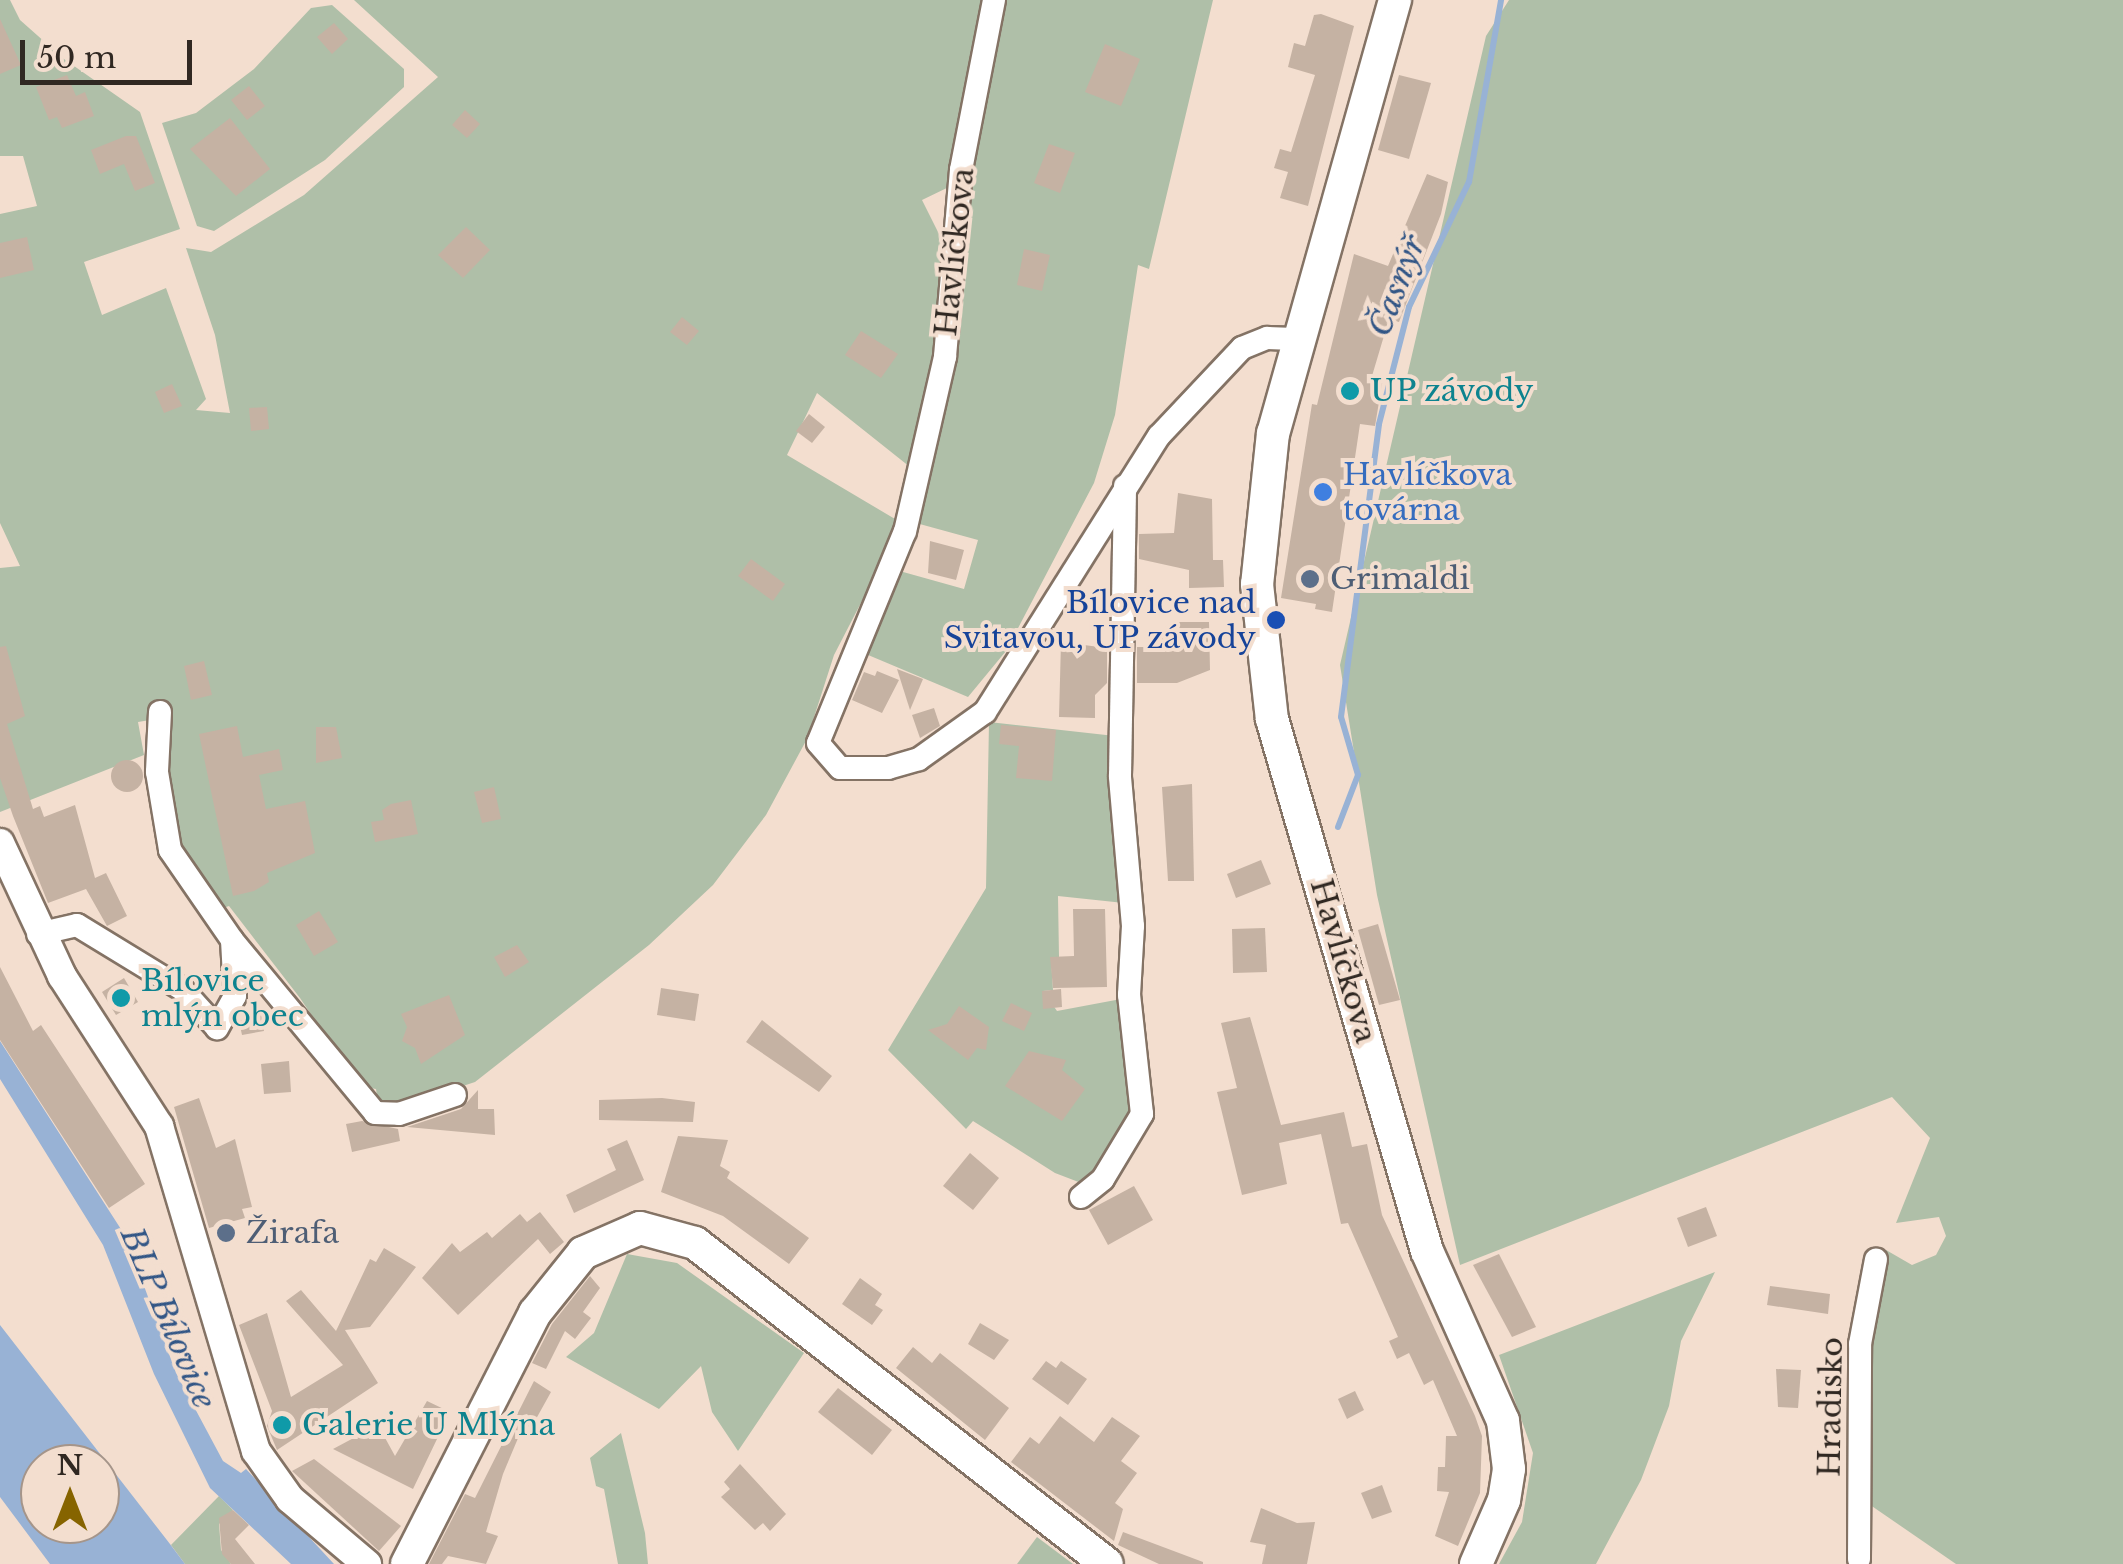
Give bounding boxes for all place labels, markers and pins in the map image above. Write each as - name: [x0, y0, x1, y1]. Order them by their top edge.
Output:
- place label: UP závody: [1370, 373, 1534, 409]
- marker: UP závody: [1339, 380, 1361, 402]
- place label: Havlíčkova továrna: [1343, 457, 1512, 528]
- marker: Havlíčkova továrna: [1312, 481, 1334, 503]
- place label: Grimaldi: [1330, 561, 1470, 597]
- marker: Grimaldi: [1299, 568, 1321, 590]
- place label: Bílovice nad Svitavou, UP závody: [943, 585, 1256, 656]
- marker: Bílovice nad Svitavou, UP závody: [1265, 609, 1287, 631]
- place label: Bílovice mlýn obec: [141, 963, 304, 1034]
- marker: Bílovice mlýn obec: [110, 987, 132, 1009]
- place label: Žirafa: [246, 1215, 339, 1251]
- marker: Žirafa: [215, 1222, 237, 1244]
- place label: Galerie U Mlýna: [302, 1407, 555, 1443]
- marker: Galerie U Mlýna: [271, 1414, 293, 1436]

